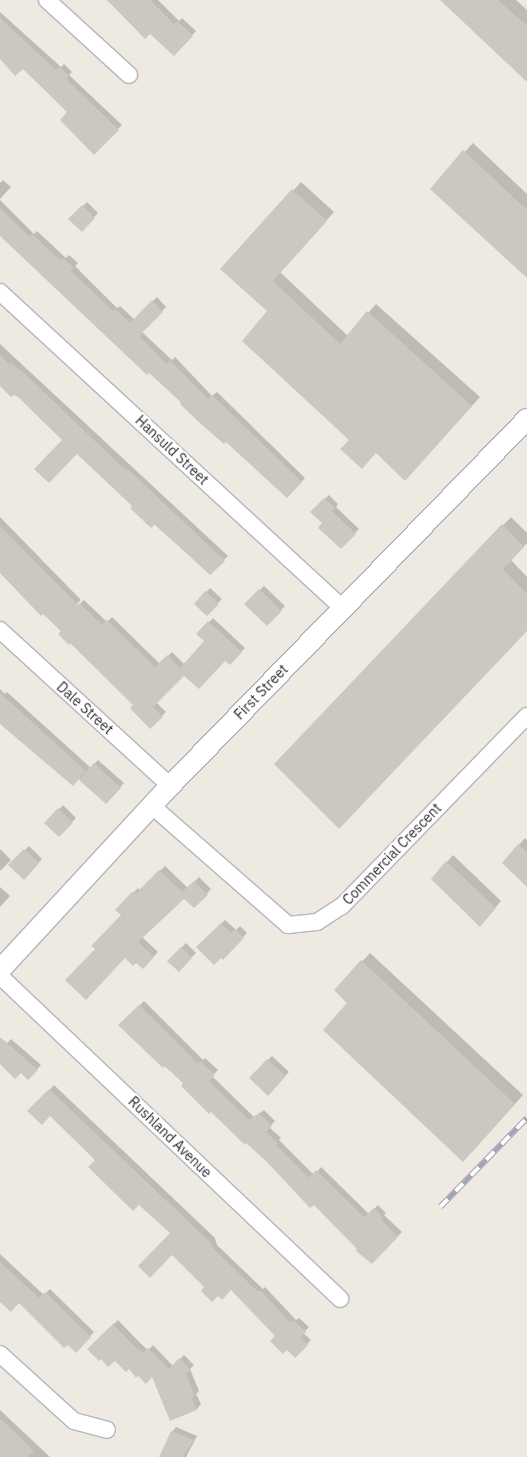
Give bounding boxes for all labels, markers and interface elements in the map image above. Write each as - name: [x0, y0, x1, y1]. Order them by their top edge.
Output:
- street label: Hansuld Street: [132, 412, 212, 488]
- street label: First Street: [231, 661, 291, 723]
- street label: Dale Street: [53, 678, 117, 738]
- street label: Commercial Crescent: [339, 800, 445, 908]
- street label: Rushland Avenue: [125, 1093, 215, 1181]

